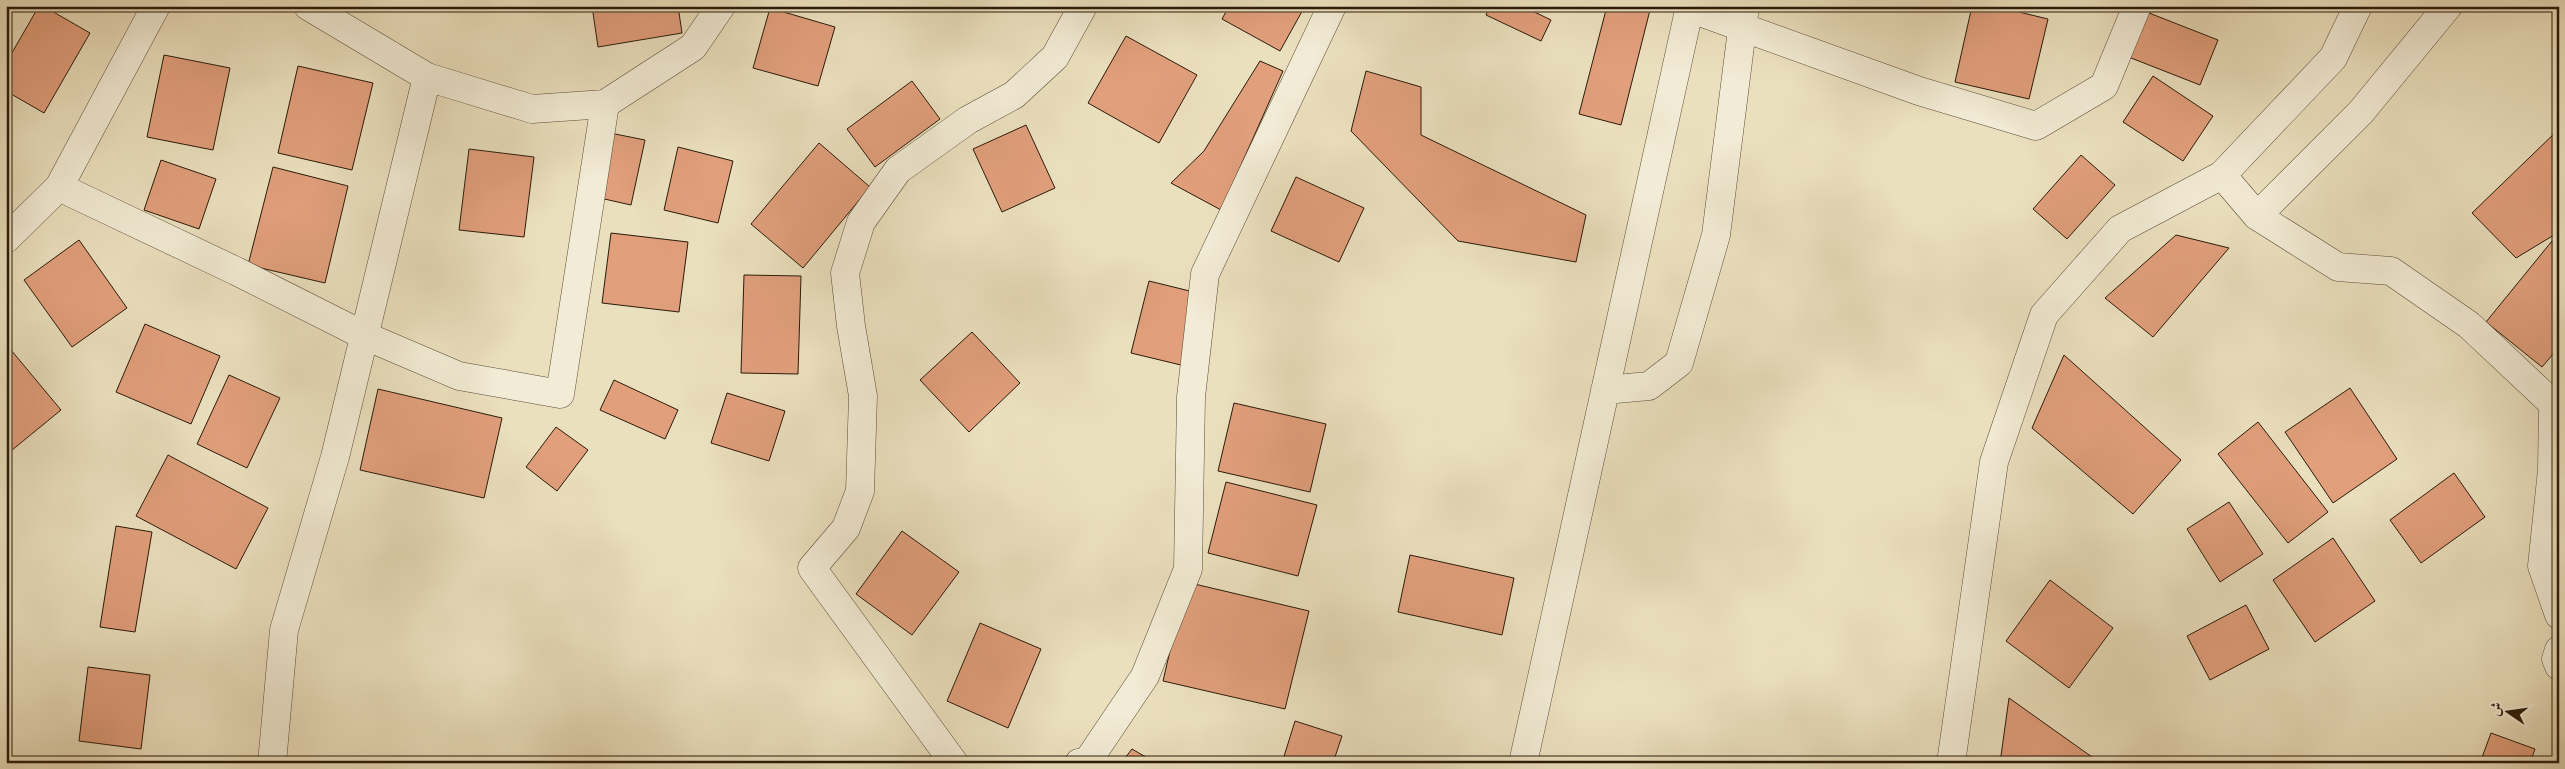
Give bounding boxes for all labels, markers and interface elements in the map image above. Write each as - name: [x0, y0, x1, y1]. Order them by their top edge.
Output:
- north arrow: [2482, 686, 2532, 736]
- text: ش: [2486, 700, 2506, 718]

